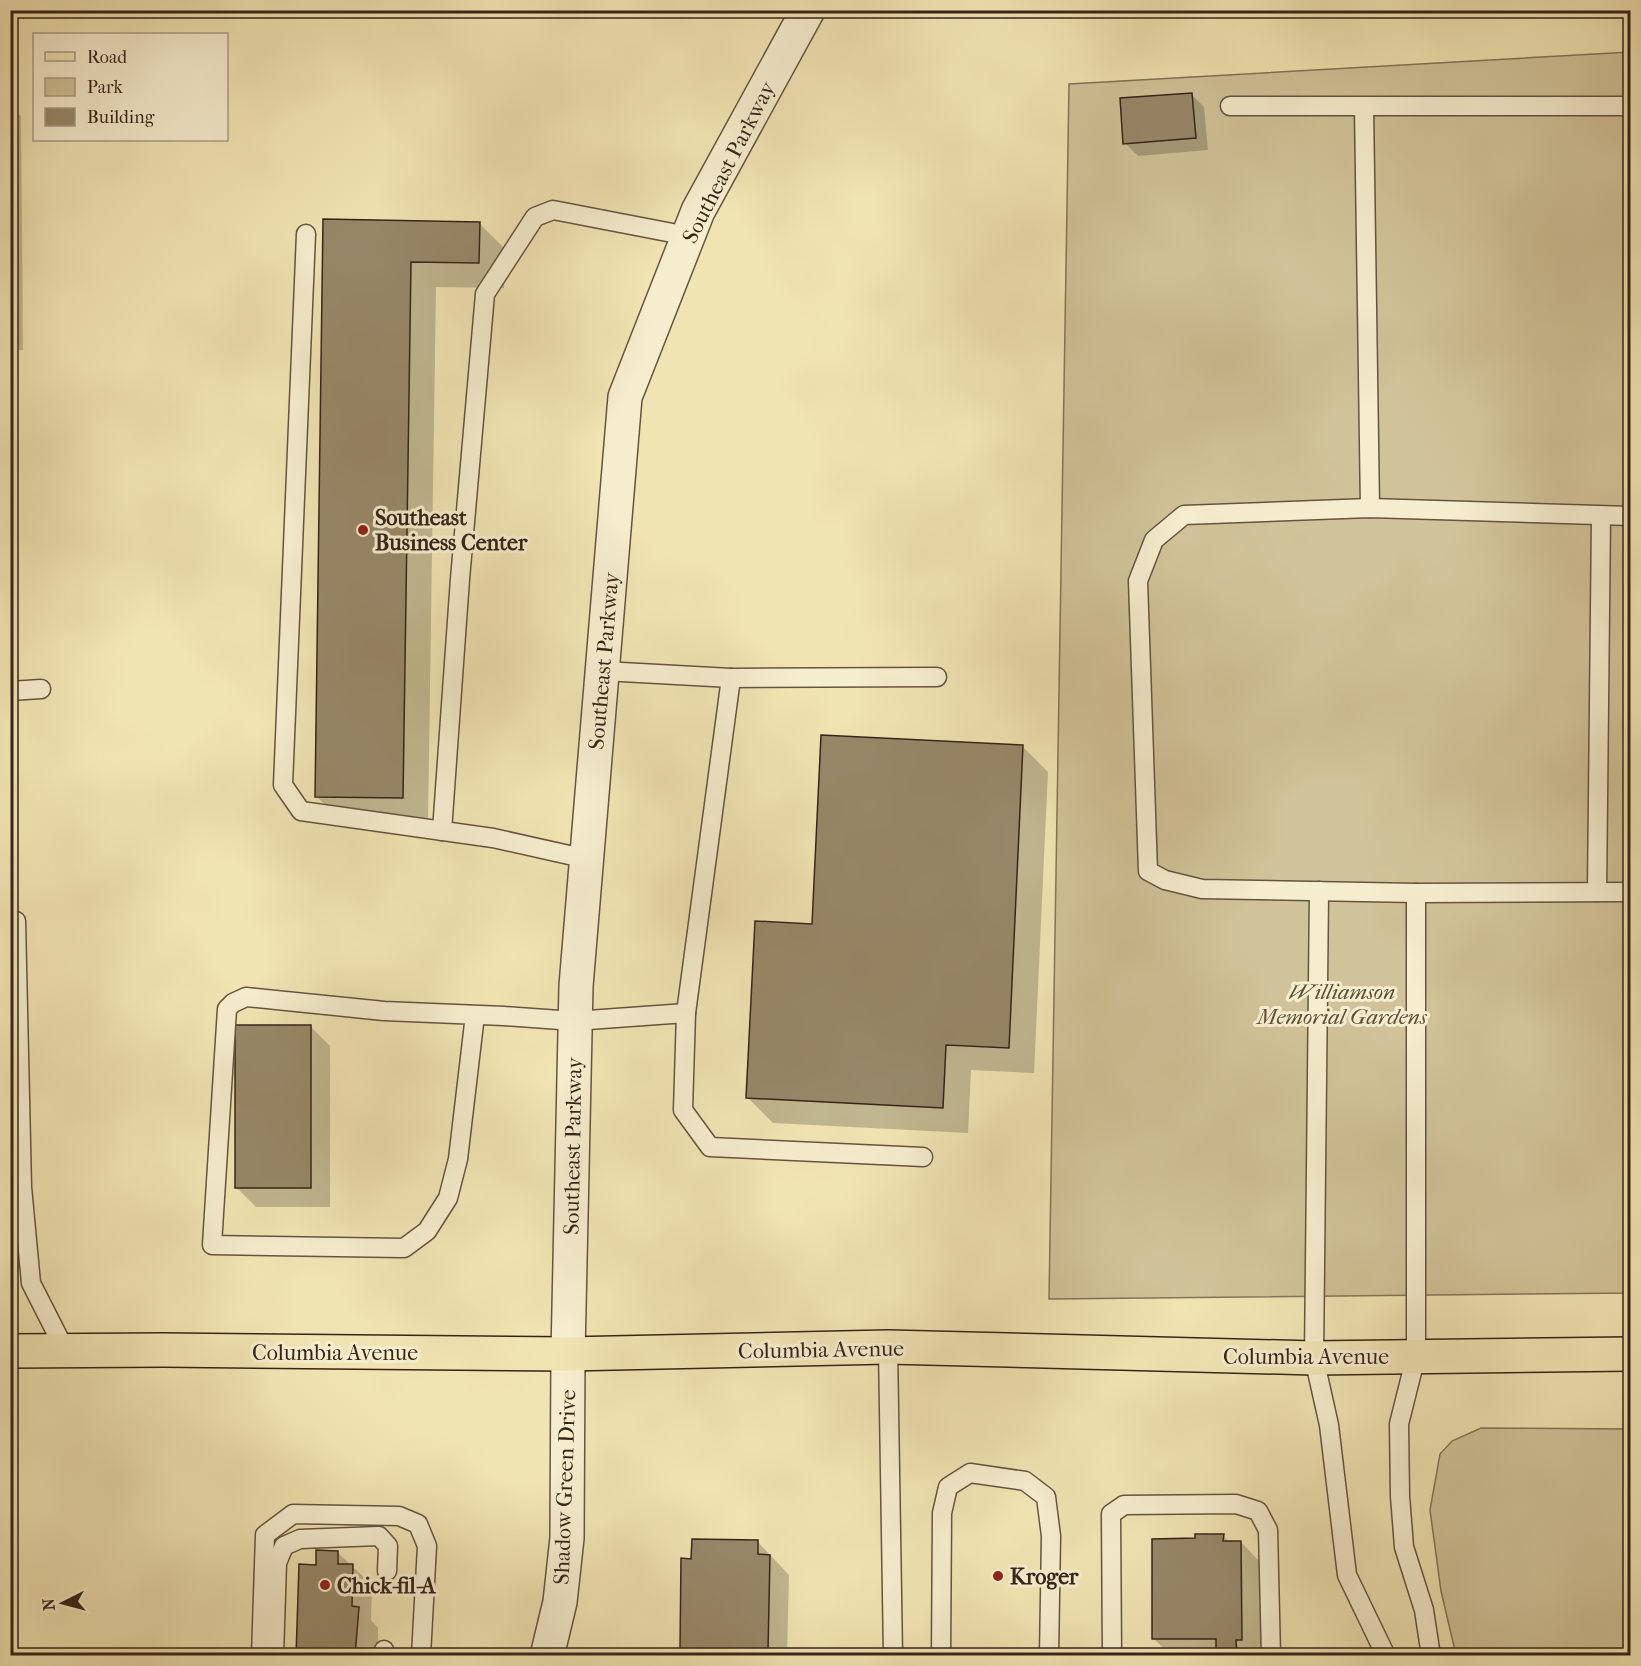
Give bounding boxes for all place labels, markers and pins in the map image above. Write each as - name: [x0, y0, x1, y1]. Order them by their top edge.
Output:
- place label: Southeast Business Center: [375, 505, 528, 556]
- marker: Southeast Business Center: [356, 523, 370, 537]
- place label: Kroger: [1010, 1564, 1079, 1590]
- marker: Kroger: [991, 1569, 1005, 1583]
- place label: Chick-fil-A: [337, 1573, 436, 1599]
- marker: Chick-fil-A: [318, 1578, 332, 1592]

